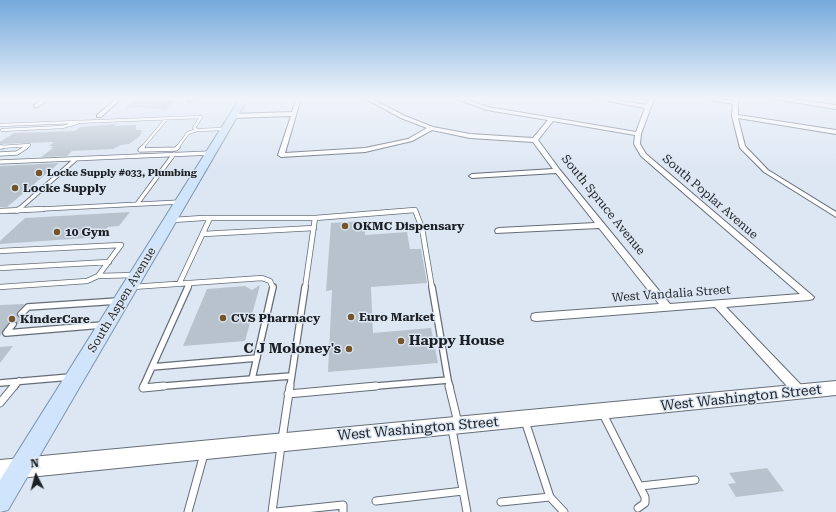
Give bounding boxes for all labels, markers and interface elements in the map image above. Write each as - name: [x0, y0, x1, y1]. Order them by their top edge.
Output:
- street label: South Spruce Avenue: [558, 152, 648, 258]
- street label: South Poplar Avenue: [659, 152, 761, 242]
- place label: Locke Supply #033, Plumbing: [47, 167, 197, 179]
- marker: Locke Supply #033, Plumbing: [34, 168, 44, 178]
- place label: Locke Supply: [23, 181, 106, 195]
- marker: Locke Supply: [10, 183, 20, 193]
- place label: OKMC Dispensary: [353, 219, 464, 233]
- marker: OKMC Dispensary: [340, 221, 350, 231]
- place label: 10 Gym: [65, 225, 110, 239]
- marker: 10 Gym: [52, 227, 62, 237]
- street label: South Aspen Avenue: [85, 245, 159, 355]
- street label: West Vandalia Street: [611, 283, 731, 305]
- place label: Euro Market: [359, 310, 435, 324]
- place label: CVS Pharmacy: [231, 311, 320, 325]
- place label: KinderCare: [20, 312, 90, 326]
- marker: Euro Market: [346, 312, 356, 322]
- marker: CVS Pharmacy: [218, 313, 228, 323]
- marker: KinderCare: [7, 314, 17, 324]
- place label: Happy House: [409, 333, 505, 349]
- marker: Happy House: [396, 336, 406, 346]
- place label: C J Moloney's: [243, 341, 341, 357]
- marker: C J Moloney's: [344, 344, 354, 354]
- street label: West Washington Street: [660, 381, 822, 415]
- street label: West Washington Street: [337, 414, 499, 444]
- north arrow: [16, 456, 56, 496]
- text: N: [30, 457, 40, 470]

